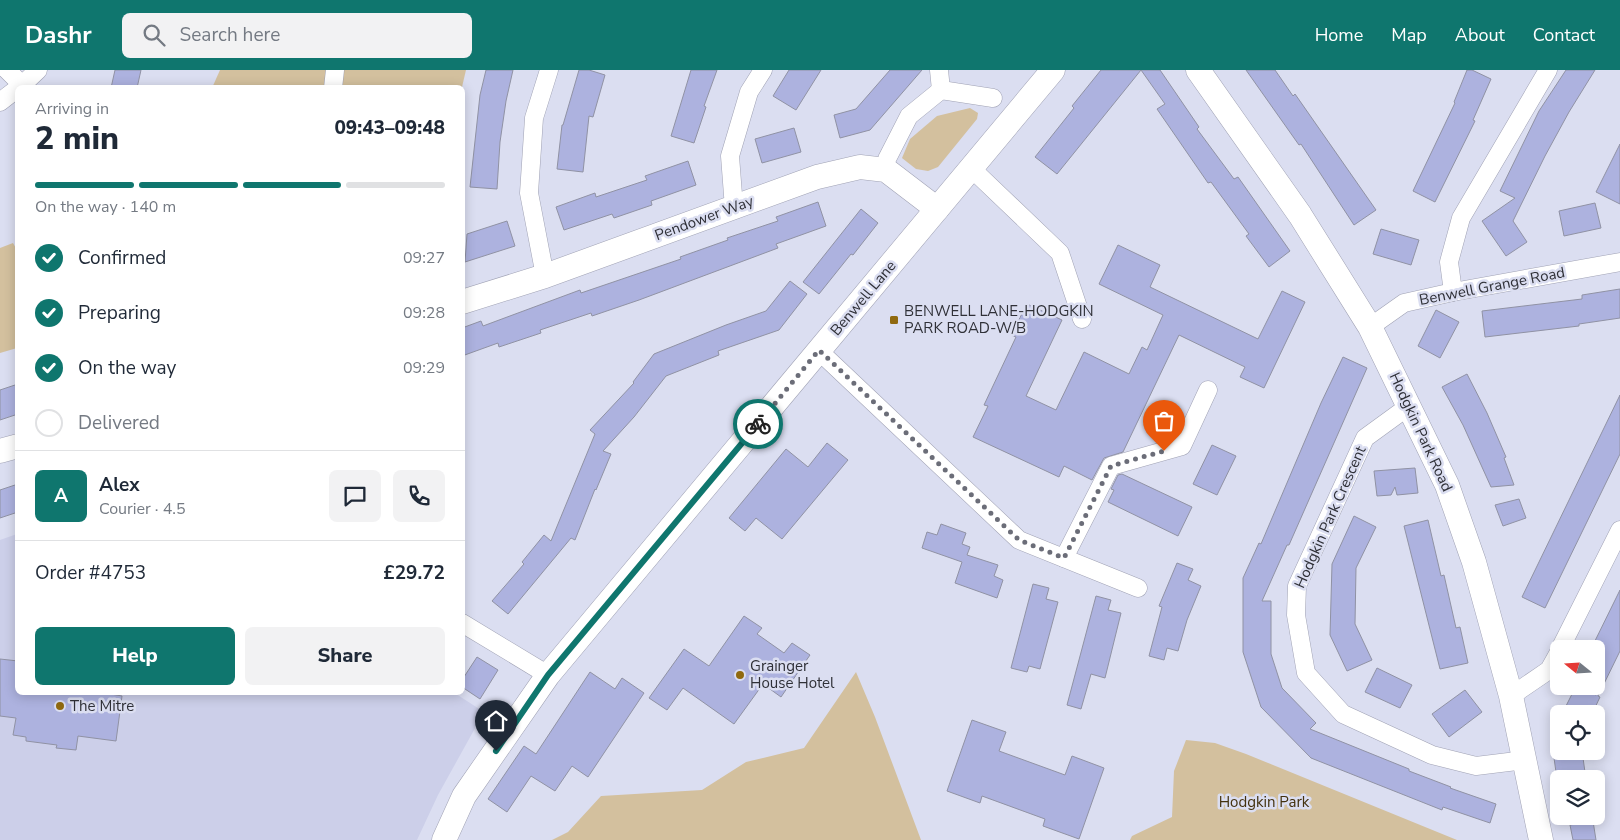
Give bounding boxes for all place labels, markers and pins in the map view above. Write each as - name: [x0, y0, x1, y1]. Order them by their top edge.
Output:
- place label: BENWELL LANE-HODGKIN PARK ROAD-W/B: [904, 301, 1094, 338]
- marker: BENWELL LANE-HODGKIN PARK ROAD-W/B: [888, 314, 900, 326]
- pin: [1143, 400, 1185, 451]
- place label: Grainger House Hotel: [750, 656, 835, 693]
- marker: Grainger House Hotel: [734, 669, 746, 681]
- place label: The Mitre: [70, 696, 134, 716]
- marker: The Mitre: [54, 700, 66, 712]
- pin: [475, 700, 517, 751]

